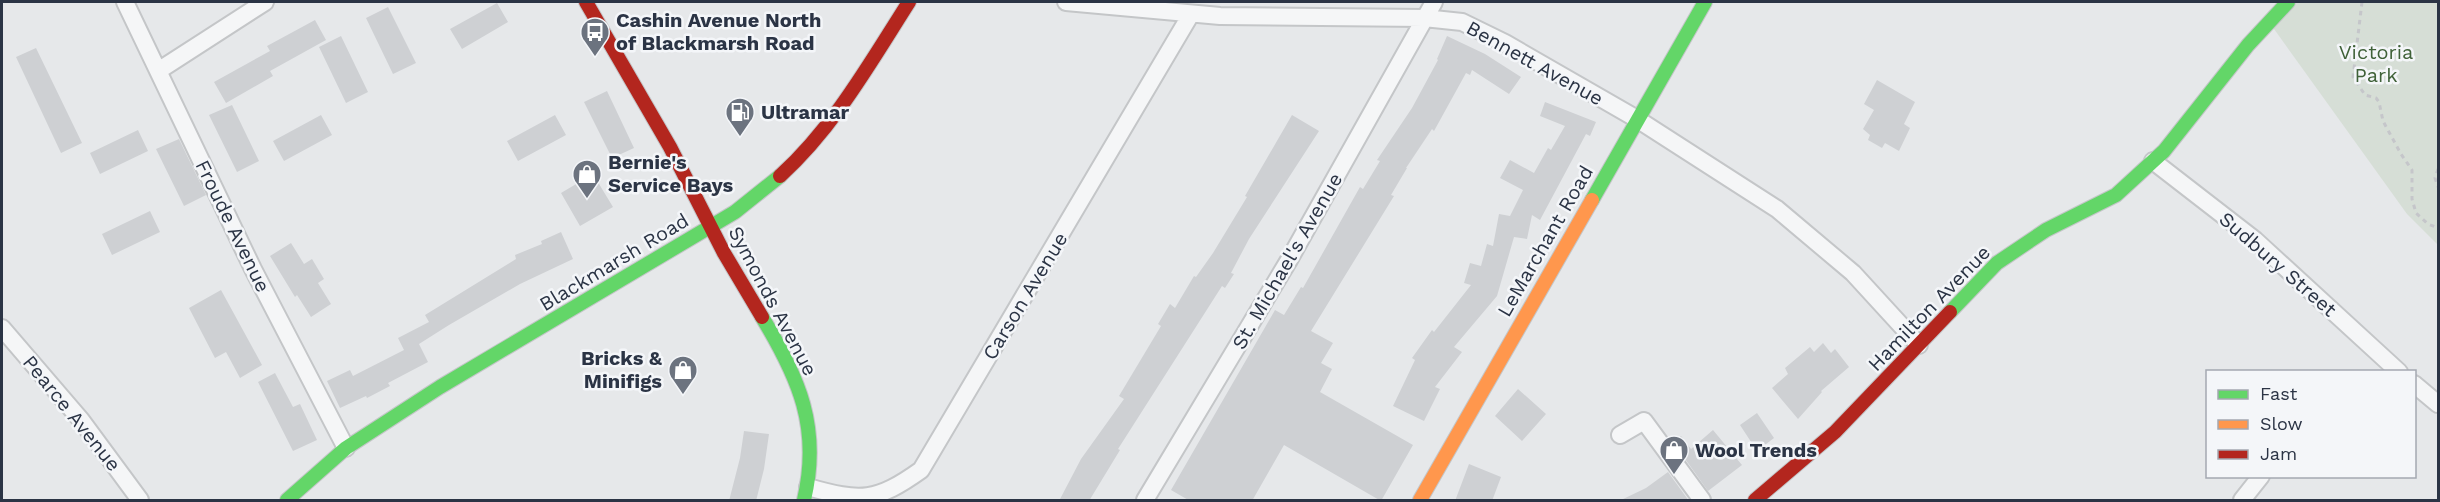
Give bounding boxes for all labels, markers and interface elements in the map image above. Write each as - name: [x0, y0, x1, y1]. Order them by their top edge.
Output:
- place label: Cashin Avenue North of Blackmarsh Road: [616, 8, 822, 55]
- street label: Bennett Avenue: [1462, 15, 1608, 111]
- bus stop icon: Cashin Avenue North of Blackmarsh Road: [579, 16, 611, 58]
- park label: Victoria Park: [2339, 40, 2413, 87]
- fuel station icon: Ultramar: [724, 96, 756, 138]
- place label: Ultramar: [761, 100, 850, 124]
- place label: Bernie's Service Bays: [608, 150, 733, 197]
- street label: Froude Avenue: [191, 156, 275, 296]
- shop icon: Bernie's Service Bays: [571, 158, 603, 200]
- street label: LeMarchant Road: [1492, 161, 1598, 321]
- street label: St. Michael's Avenue: [1227, 169, 1347, 353]
- street label: Sudbury Street: [2214, 207, 2342, 322]
- street label: Blackmarsh Road: [535, 208, 693, 316]
- street label: Symonds Avenue: [723, 222, 823, 380]
- street label: Carson Avenue: [978, 228, 1072, 364]
- street label: Hamilton Avenue: [1863, 240, 1995, 376]
- place label: Bricks & Minifigs: [581, 346, 662, 393]
- street label: Pearce Avenue: [18, 350, 126, 476]
- shop icon: Bricks & Minifigs: [667, 354, 699, 396]
- legend: [2206, 370, 2416, 478]
- text: Fast: [2260, 383, 2298, 404]
- text: Slow: [2260, 413, 2303, 434]
- shop icon: Wool Trends: [1658, 434, 1690, 476]
- place label: Wool Trends: [1695, 438, 1817, 462]
- text: Jam: [2260, 443, 2297, 464]

